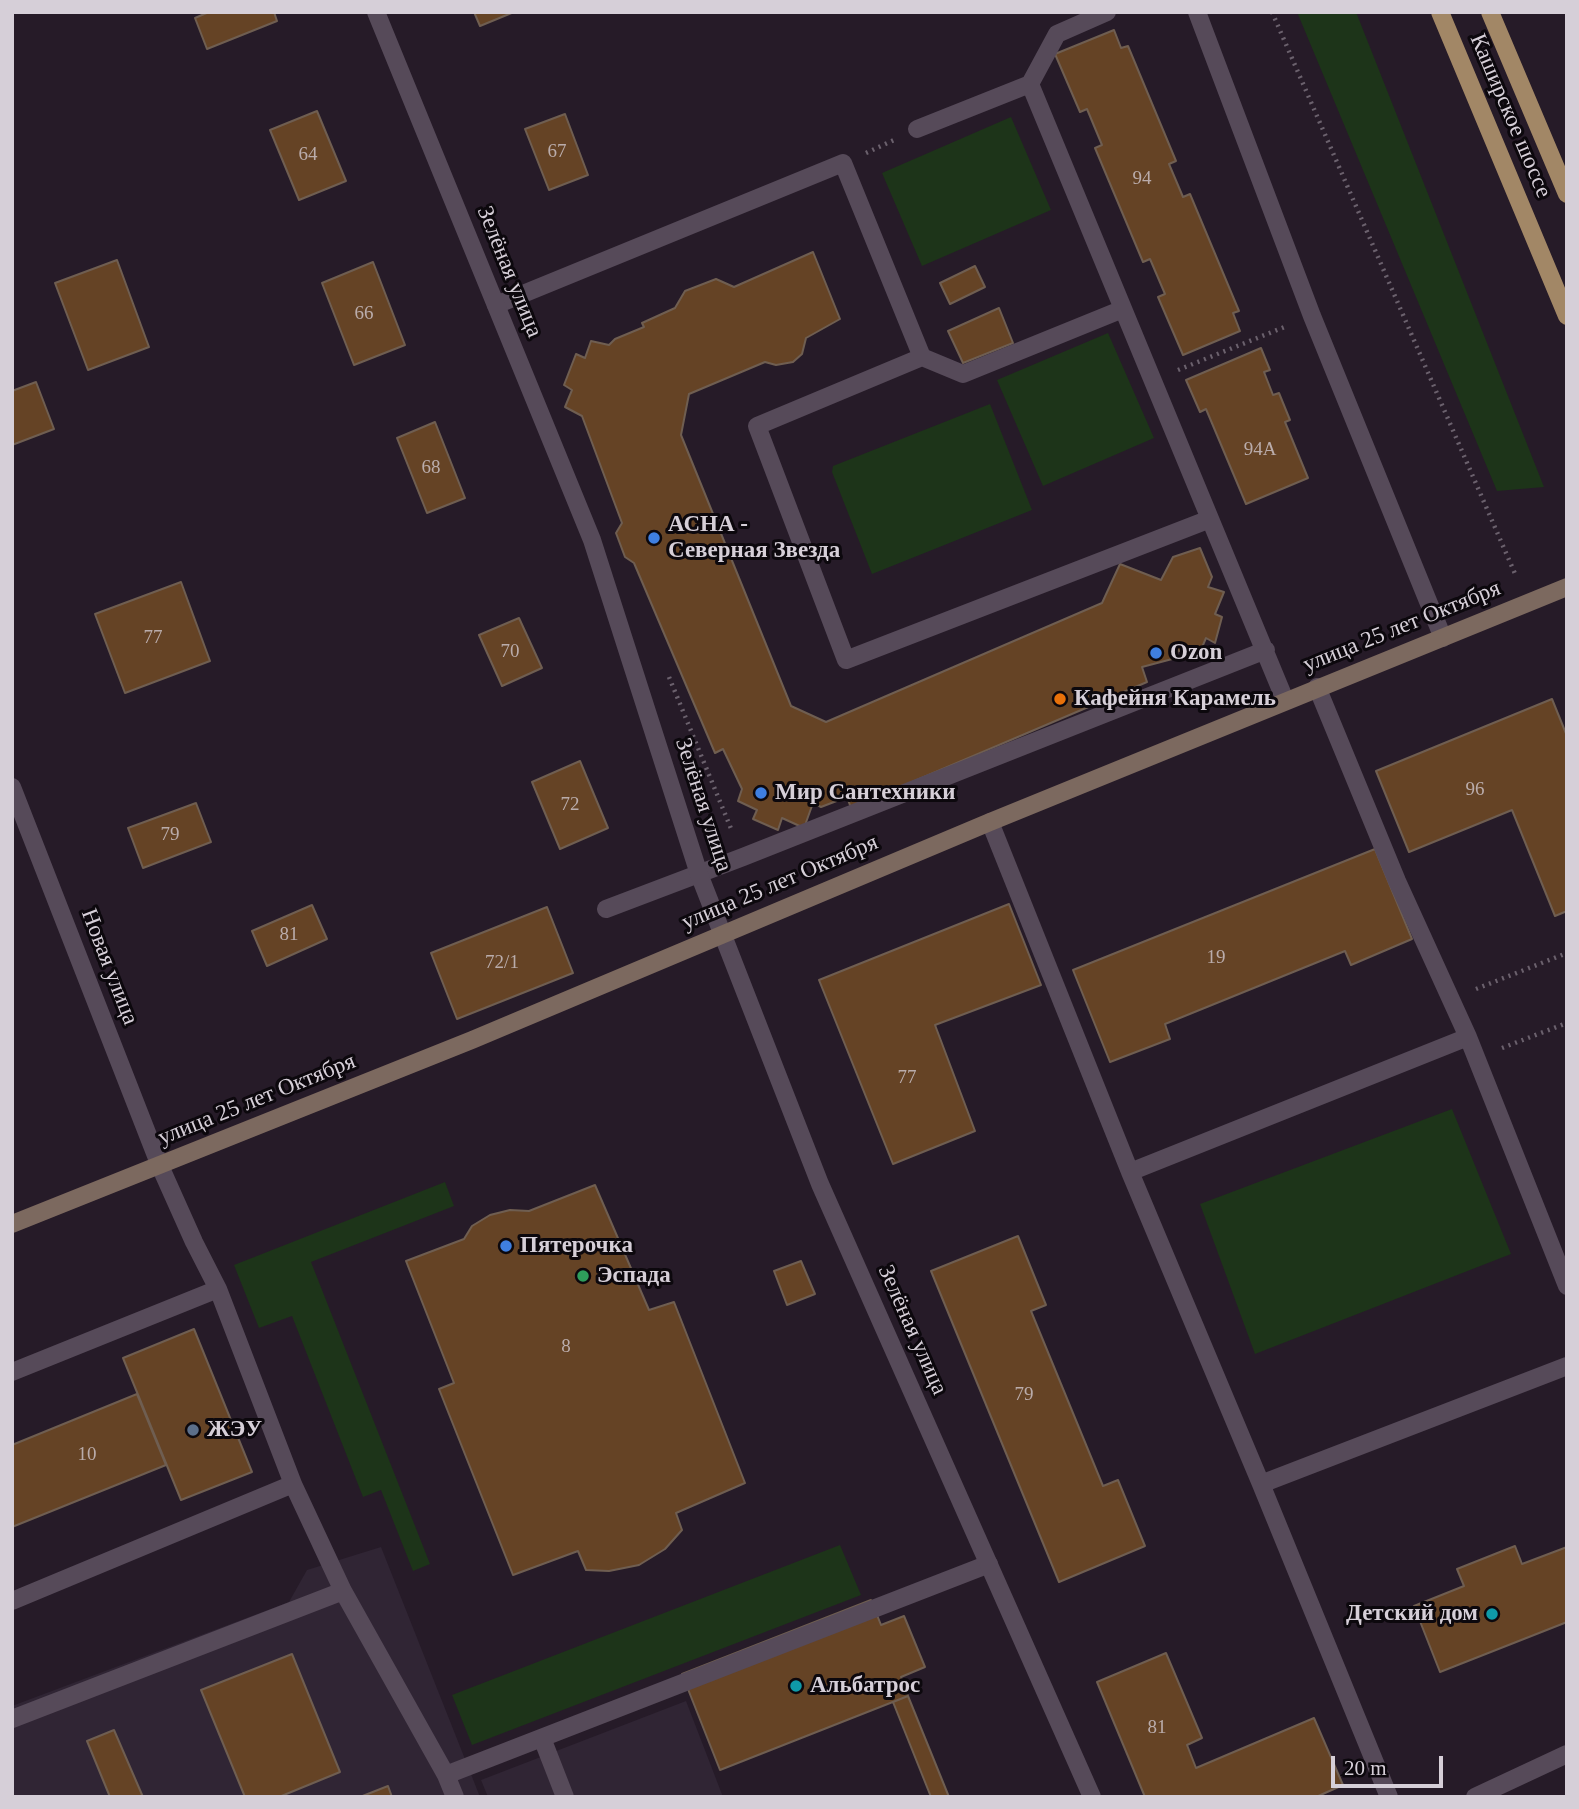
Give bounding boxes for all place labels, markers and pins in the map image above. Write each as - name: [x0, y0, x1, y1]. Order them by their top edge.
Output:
- place label: АСНА - Северная Звезда: [668, 511, 840, 565]
- marker: АСНА - Северная Звезда: [646, 530, 662, 546]
- place label: Ozon: [1170, 639, 1222, 667]
- marker: Ozon: [1148, 645, 1164, 661]
- place label: Кафейня Карамель: [1074, 685, 1276, 713]
- marker: Кафейня Карамель: [1052, 691, 1068, 707]
- place label: Мир Сантехники: [775, 779, 955, 807]
- marker: Мир Сантехники: [753, 785, 769, 801]
- place label: Пятерочка: [520, 1232, 633, 1260]
- marker: Пятерочка: [498, 1238, 514, 1254]
- place label: Эспада: [597, 1262, 671, 1290]
- marker: Эспада: [575, 1268, 591, 1284]
- place label: ЖЭУ: [207, 1416, 262, 1444]
- marker: ЖЭУ: [185, 1422, 201, 1438]
- place label: Детский дом: [1346, 1600, 1478, 1628]
- marker: Детский дом: [1484, 1606, 1500, 1622]
- place label: Альбатрос: [810, 1672, 920, 1700]
- marker: Альбатрос: [788, 1678, 804, 1694]

